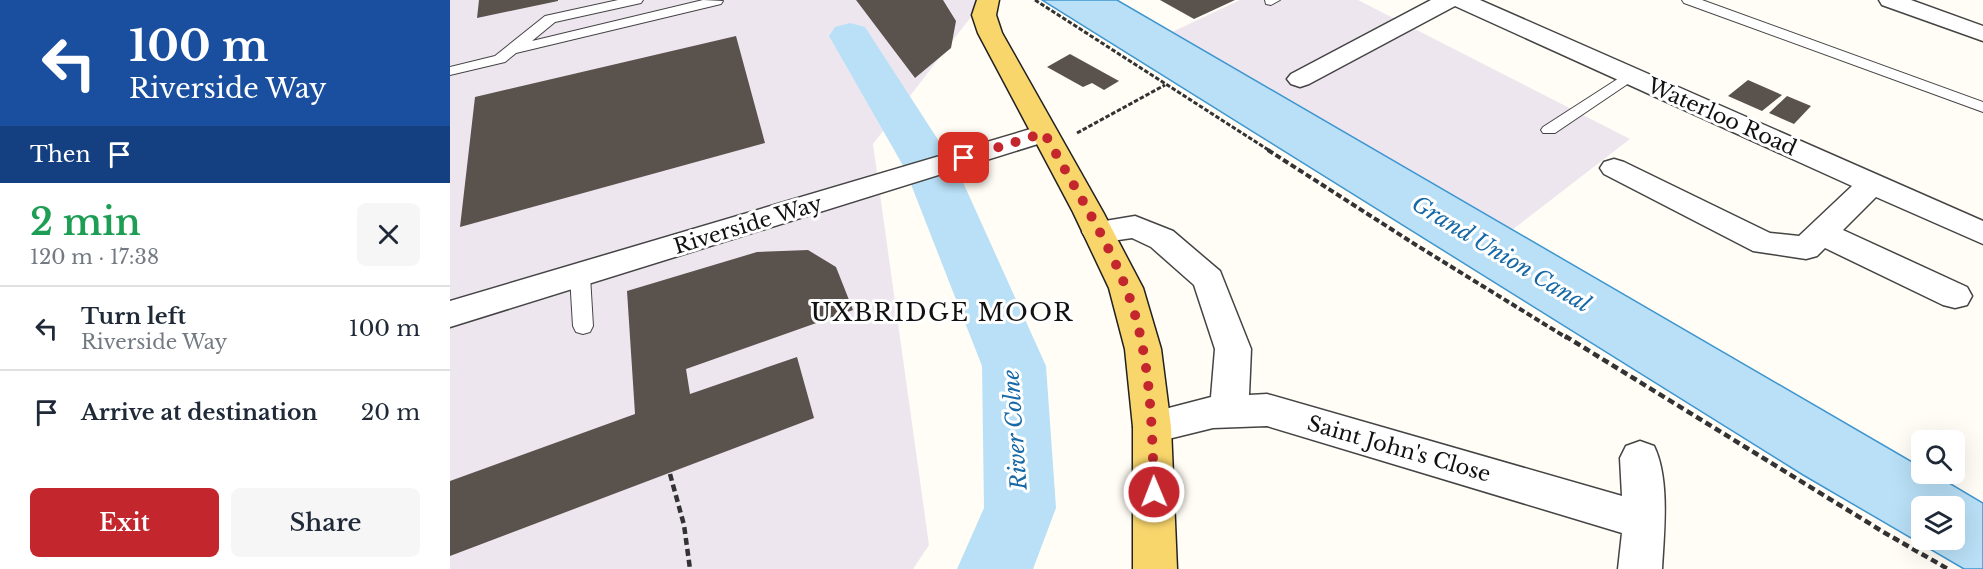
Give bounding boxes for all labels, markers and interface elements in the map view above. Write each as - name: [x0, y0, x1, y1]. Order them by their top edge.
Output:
- text: 100 m: [129, 20, 268, 72]
- icon: left: [30, 24, 108, 102]
- text: Riverside Way: [129, 72, 326, 105]
- street label: Waterloo Road: [1642, 72, 1801, 162]
- pin: [938, 132, 989, 183]
- icon: arrive: [103, 138, 136, 171]
- text: Then: [30, 141, 91, 168]
- icon: arrive: [947, 141, 980, 174]
- street label: Riverside Way: [671, 190, 826, 260]
- water label: Grand Union Canal: [1407, 190, 1595, 318]
- text: 2 min: [30, 200, 141, 245]
- button: close: [357, 203, 420, 266]
- text: 120 m · 17:38: [30, 245, 159, 269]
- district label: UXBRIDGE MOOR: [810, 298, 1074, 327]
- text: Turn left: [81, 303, 186, 330]
- icon: left: [30, 312, 63, 345]
- text: 100 m: [349, 315, 420, 342]
- text: Riverside Way: [81, 330, 227, 354]
- water label: River Colne: [997, 369, 1033, 492]
- icon: arrive: [30, 396, 63, 429]
- text: Arrive at destination: [81, 399, 318, 426]
- text: 20 m: [361, 399, 420, 426]
- street label: Saint John's Close: [1304, 410, 1494, 488]
- map controls: [1911, 430, 1965, 550]
- button: search: [1911, 430, 1965, 484]
- position arrow: [1122, 460, 1186, 524]
- button: Exit: [30, 488, 219, 557]
- button: Share: [231, 488, 420, 557]
- button: layers: [1911, 496, 1965, 550]

